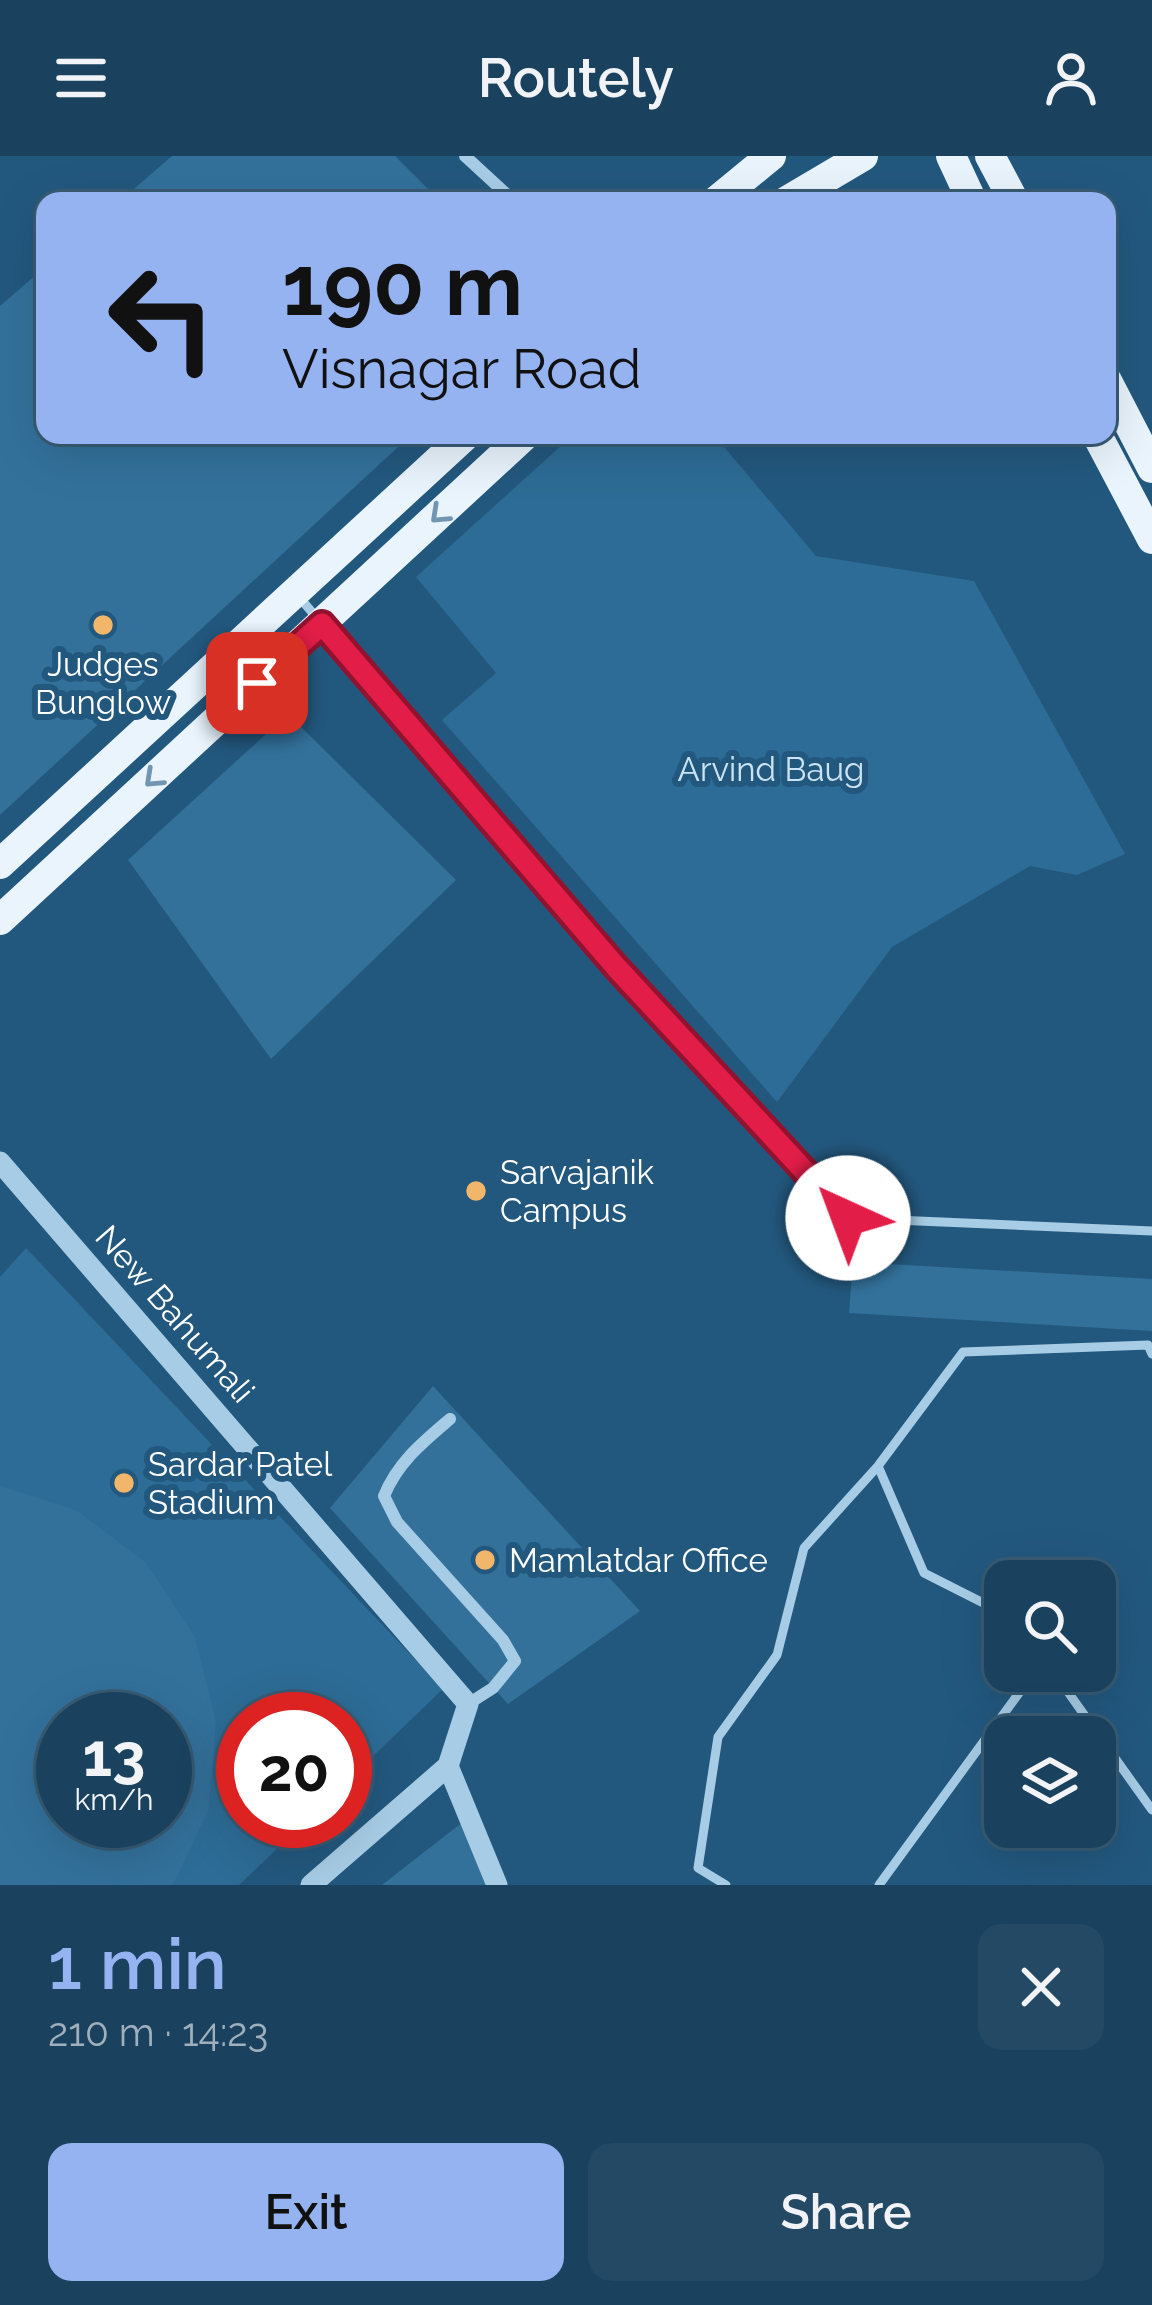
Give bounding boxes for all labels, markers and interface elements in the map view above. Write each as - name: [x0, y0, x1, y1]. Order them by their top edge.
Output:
- icon: menu: [48, 45, 114, 111]
- icon: person: [1038, 45, 1104, 111]
- text: Routely: [478, 46, 674, 110]
- text: 190 m: [282, 236, 523, 335]
- icon: left: [84, 240, 240, 396]
- text: Visnagar Road: [282, 337, 641, 401]
- one-way arrow: [431, 500, 453, 522]
- marker: Judges Bunglow: [90, 612, 116, 638]
- pin: [206, 632, 308, 734]
- place label: Judges Bunglow: [35, 645, 171, 722]
- icon: arrive: [224, 650, 290, 716]
- park label: Arvind Baug: [678, 750, 864, 789]
- one-way arrow: [145, 765, 166, 787]
- place label: Sarvajanik Campus: [500, 1153, 655, 1230]
- position arrow: [785, 1155, 911, 1281]
- marker: Sarvajanik Campus: [463, 1178, 489, 1204]
- street label: New Bahumali: [88, 1218, 262, 1410]
- place label: Sardar Patel Stadium: [148, 1445, 333, 1522]
- marker: Sardar Patel Stadium: [111, 1470, 137, 1496]
- place label: Mamlatdar Office: [509, 1541, 768, 1580]
- marker: Mamlatdar Office: [472, 1547, 498, 1573]
- map controls: [984, 1560, 1116, 1848]
- button: search: [984, 1560, 1116, 1692]
- speed limit sign: 20: [216, 1692, 372, 1848]
- button: layers: [984, 1716, 1116, 1848]
- text: 13: [82, 1720, 146, 1790]
- text: km/h: [74, 1782, 154, 1817]
- text: 1 min: [48, 1921, 227, 2006]
- button: close: [978, 1924, 1104, 2050]
- text: 210 m · 14:23: [48, 2009, 268, 2055]
- button: Exit: [48, 2143, 564, 2281]
- button: Share: [588, 2143, 1104, 2281]

